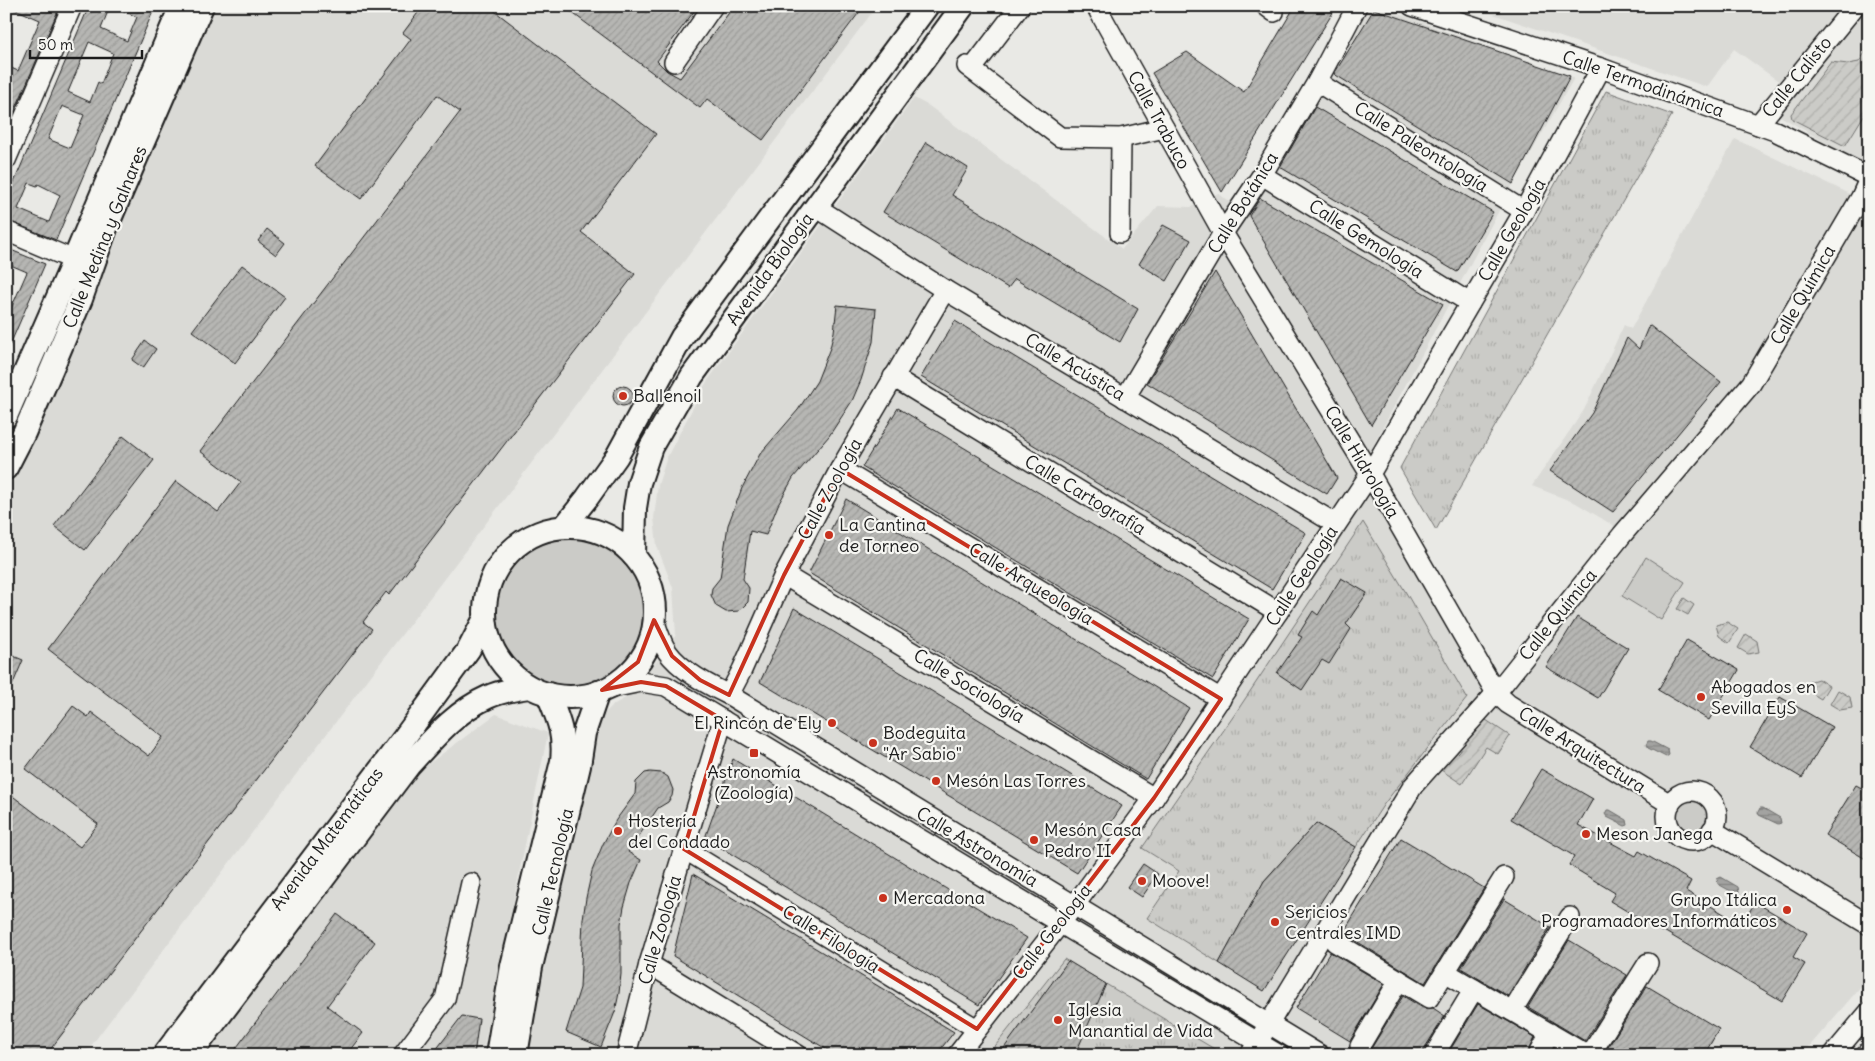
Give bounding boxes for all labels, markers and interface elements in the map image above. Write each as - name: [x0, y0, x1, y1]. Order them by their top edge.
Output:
- scale bar: [30, 28, 142, 60]
- street label: Calle Calisto: [1757, 31, 1837, 122]
- text: 50 m: [38, 35, 73, 54]
- street label: Calle Termodinámica: [1559, 45, 1727, 122]
- street label: Calle Trabuco: [1123, 66, 1196, 173]
- street label: Calle Paleontología: [1350, 96, 1492, 197]
- street label: Calle Medina y Galnares: [57, 142, 152, 332]
- street label: Calle Botánica: [1202, 147, 1283, 258]
- street label: Calle Geología: [1473, 174, 1550, 285]
- street label: Calle Gemología: [1305, 194, 1428, 283]
- street label: Avenida Biología: [721, 208, 818, 330]
- street label: Calle Química: [1765, 241, 1840, 349]
- street label: Calle Acústica: [1021, 328, 1130, 405]
- place label: Ballenoil: [633, 384, 701, 407]
- marker: Ballenoil: [617, 390, 629, 402]
- street label: Calle Hidrología: [1320, 401, 1405, 522]
- street label: Calle Zoología: [792, 434, 867, 544]
- street label: Calle Cartografía: [1021, 449, 1150, 540]
- place label: La Cantina de Torneo: [839, 513, 926, 557]
- street label: Calle Geología: [1261, 521, 1343, 630]
- marker: La Cantina de Torneo: [823, 529, 835, 541]
- street label: Calle Arqueología: [965, 537, 1098, 630]
- street label: Calle Química: [1514, 564, 1602, 665]
- street label: Calle Sociología: [909, 643, 1029, 728]
- place label: Abogados en Sevilla EyS: [1711, 675, 1816, 719]
- marker: Abogados en Sevilla EyS: [1695, 691, 1707, 703]
- street label: Calle Arquitectura: [1514, 701, 1650, 798]
- place label: El Rincón de Ely: [694, 711, 822, 734]
- marker: El Rincón de Ely: [826, 717, 838, 729]
- place label: Bodeguita "Ar Sabio": [883, 721, 966, 765]
- marker: Bodeguita "Ar Sabio": [867, 737, 879, 749]
- marker: Astronomía (Zoología): [748, 747, 760, 759]
- place label: Astronomía (Zoología): [707, 760, 801, 804]
- street label: Avenida Matemáticas: [265, 763, 388, 915]
- place label: Mesón Las Torres: [946, 769, 1086, 792]
- marker: Mesón Las Torres: [930, 775, 942, 787]
- street label: Calle Astronomía: [912, 801, 1042, 892]
- street label: Calle Tecnología: [527, 806, 578, 938]
- place label: Hostería del Condado: [628, 809, 730, 853]
- place label: Mesón Casa Pedro II: [1044, 818, 1142, 862]
- place label: Meson Janega: [1596, 822, 1713, 845]
- marker: Hostería del Condado: [612, 825, 624, 837]
- marker: Meson Janega: [1580, 828, 1592, 840]
- marker: Mesón Casa Pedro II: [1028, 834, 1040, 846]
- place label: Moove!: [1152, 869, 1209, 892]
- street label: Calle Zoología: [633, 873, 686, 987]
- marker: Moove!: [1136, 875, 1148, 887]
- street label: Calle Geología: [1007, 879, 1096, 984]
- place label: Mercadona: [893, 886, 985, 909]
- place label: Grupo Itálica Programadores Informáticos: [1541, 888, 1777, 932]
- marker: Mercadona: [877, 892, 889, 904]
- street label: Calle Filología: [778, 899, 884, 978]
- place label: Sericios Centrales IMD: [1285, 900, 1401, 944]
- marker: Grupo Itálica Programadores Informáticos: [1781, 904, 1793, 916]
- marker: Sericios Centrales IMD: [1269, 916, 1281, 928]
- place label: Iglesia Manantial de Vida: [1068, 998, 1213, 1042]
- marker: Iglesia Manantial de Vida: [1052, 1014, 1064, 1026]

